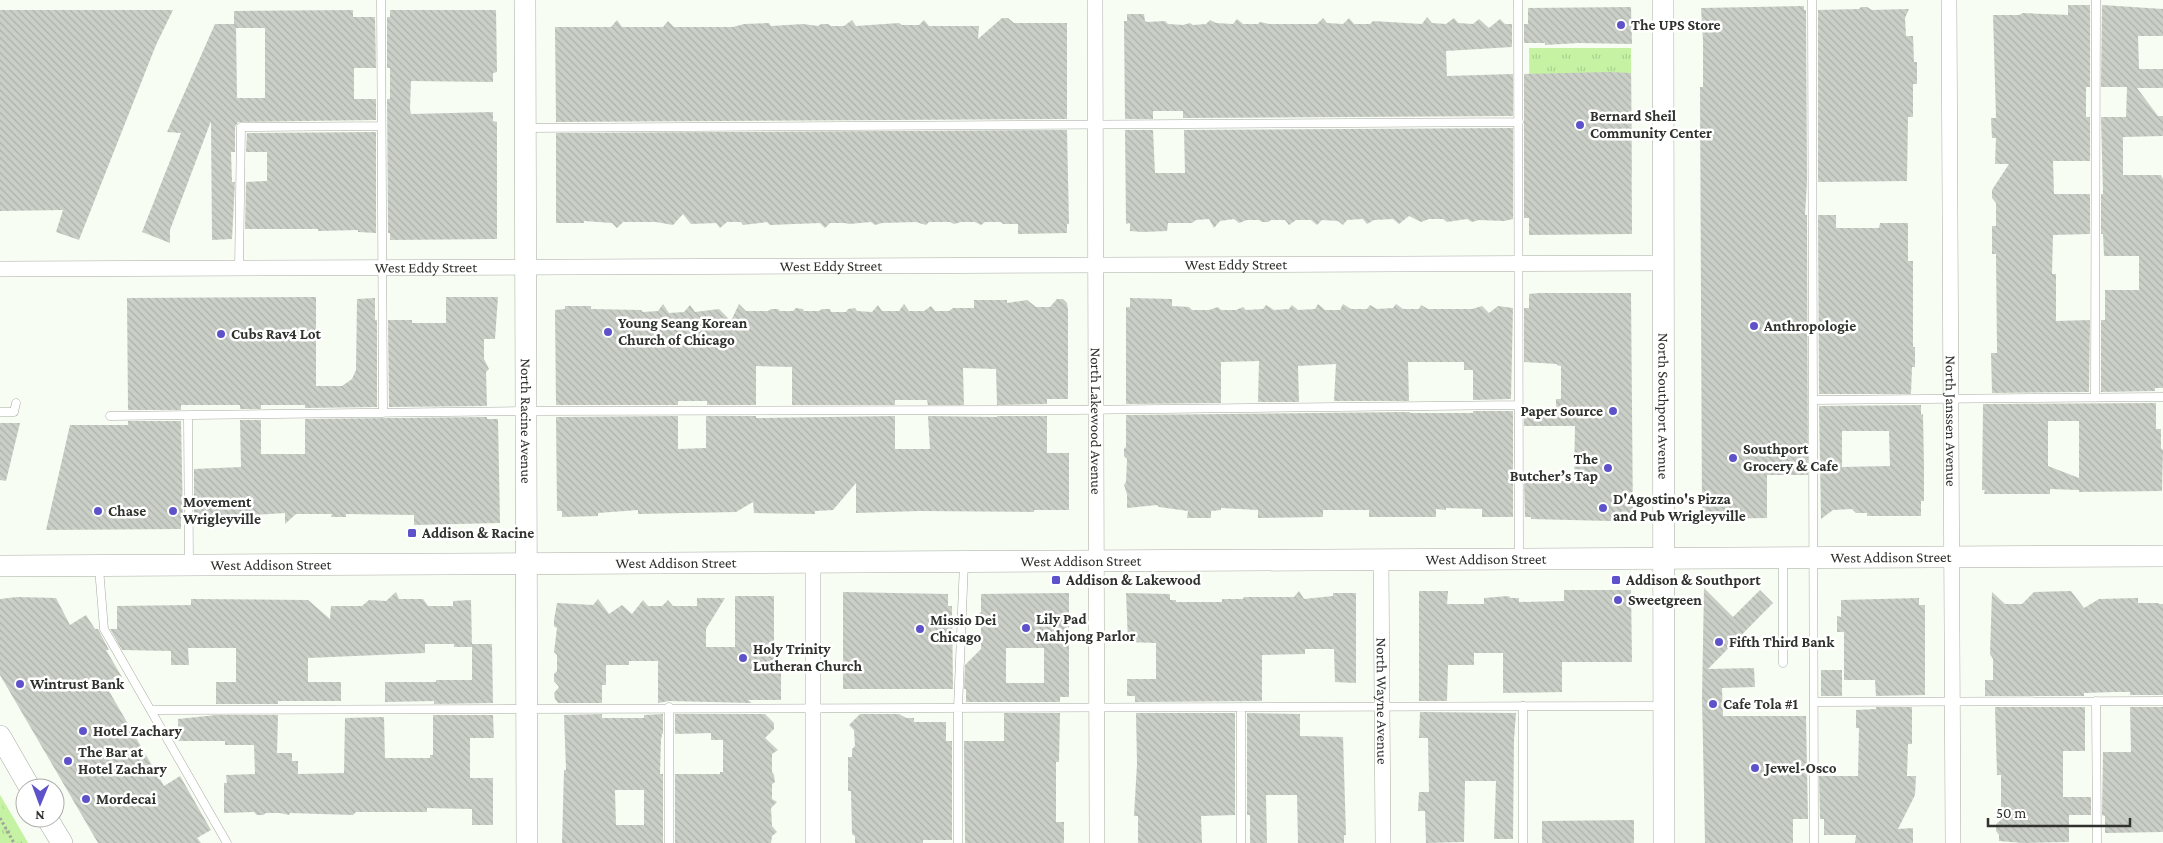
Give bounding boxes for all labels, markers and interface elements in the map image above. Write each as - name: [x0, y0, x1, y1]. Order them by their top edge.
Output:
- place label: The UPS Store: [1631, 17, 1721, 33]
- marker: The UPS Store: [1615, 19, 1627, 31]
- place label: Bernard Sheil Community Center: [1590, 108, 1712, 141]
- marker: Bernard Sheil Community Center: [1574, 119, 1586, 131]
- street label: West Eddy Street: [1185, 256, 1288, 274]
- street label: West Eddy Street: [780, 258, 883, 275]
- street label: West Eddy Street: [375, 259, 478, 276]
- place label: Young Seang Korean Church of Chicago: [618, 315, 748, 348]
- place label: Anthropologie: [1763, 318, 1856, 334]
- marker: Anthropologie: [1748, 320, 1760, 332]
- place label: Cubs Rav4 Lot: [231, 326, 322, 342]
- marker: Young Seang Korean Church of Chicago: [602, 326, 614, 338]
- marker: Cubs Rav4 Lot: [215, 328, 227, 340]
- street label: North Southport Avenue: [1654, 333, 1672, 480]
- street label: North Lakewood Avenue: [1088, 347, 1104, 495]
- street label: North Janssen Avenue: [1942, 355, 1959, 487]
- street label: North Racine Avenue: [518, 358, 534, 484]
- place label: Paper Source: [1520, 403, 1603, 419]
- marker: Paper Source: [1607, 405, 1619, 417]
- place label: Southport Grocery & Cafe: [1743, 441, 1838, 474]
- place label: The Butcher’s Tap: [1510, 451, 1598, 484]
- marker: Southport Grocery & Cafe: [1727, 452, 1739, 464]
- marker: The Butcher’s Tap: [1602, 462, 1614, 474]
- place label: D'Agostino's Pizza and Pub Wrigleyville: [1613, 491, 1746, 524]
- place label: Movement Wrigleyville: [182, 494, 261, 527]
- marker: D'Agostino's Pizza and Pub Wrigleyville: [1597, 502, 1609, 514]
- place label: Chase: [108, 503, 146, 519]
- marker: Chase: [92, 505, 104, 517]
- marker: Movement Wrigleyville: [167, 505, 179, 517]
- place label: Addison & Racine: [421, 525, 534, 541]
- marker: Addison & Racine: [406, 527, 418, 539]
- street label: West Addison Street: [1830, 549, 1953, 566]
- street label: West Addison Street: [1425, 551, 1548, 567]
- street label: West Addison Street: [1020, 553, 1143, 569]
- street label: West Addison Street: [615, 555, 738, 571]
- street label: West Addison Street: [210, 556, 333, 573]
- place label: Addison & Lakewood: [1065, 572, 1202, 588]
- place label: Addison & Southport: [1625, 572, 1761, 588]
- marker: Addison & Lakewood: [1050, 574, 1062, 586]
- marker: Addison & Southport: [1610, 574, 1622, 586]
- place label: Sweetgreen: [1628, 592, 1702, 608]
- marker: Sweetgreen: [1612, 594, 1624, 606]
- place label: Lily Pad Mahjong Parlor: [1036, 611, 1136, 645]
- place label: Missio Dei Chicago: [930, 612, 997, 645]
- marker: Lily Pad Mahjong Parlor: [1020, 622, 1032, 634]
- marker: Missio Dei Chicago: [914, 623, 926, 635]
- place label: Fifth Third Bank: [1729, 634, 1835, 650]
- marker: Fifth Third Bank: [1713, 636, 1725, 648]
- street label: North Wayne Avenue: [1373, 637, 1390, 765]
- place label: Holy Trinity Lutheran Church: [753, 641, 862, 674]
- marker: Holy Trinity Lutheran Church: [737, 652, 749, 664]
- place label: Wintrust Bank: [29, 676, 125, 692]
- marker: Wintrust Bank: [14, 678, 26, 690]
- place label: Cafe Tola #1: [1723, 696, 1799, 712]
- marker: Cafe Tola #1: [1707, 698, 1719, 710]
- place label: Hotel Zachary: [93, 723, 183, 739]
- marker: Hotel Zachary: [77, 725, 89, 737]
- place label: The Bar at Hotel Zachary: [78, 744, 168, 777]
- marker: The Bar at Hotel Zachary: [62, 755, 74, 767]
- place label: Jewel-Osco: [1763, 760, 1837, 776]
- marker: Jewel-Osco: [1749, 762, 1761, 774]
- north arrow: [15, 778, 65, 828]
- place label: Mordecai: [96, 791, 157, 807]
- marker: Mordecai: [80, 793, 92, 805]
- scale bar: [1988, 796, 2130, 828]
- text: 50 m: [1996, 805, 2026, 821]
- text: N: [34, 808, 45, 824]

